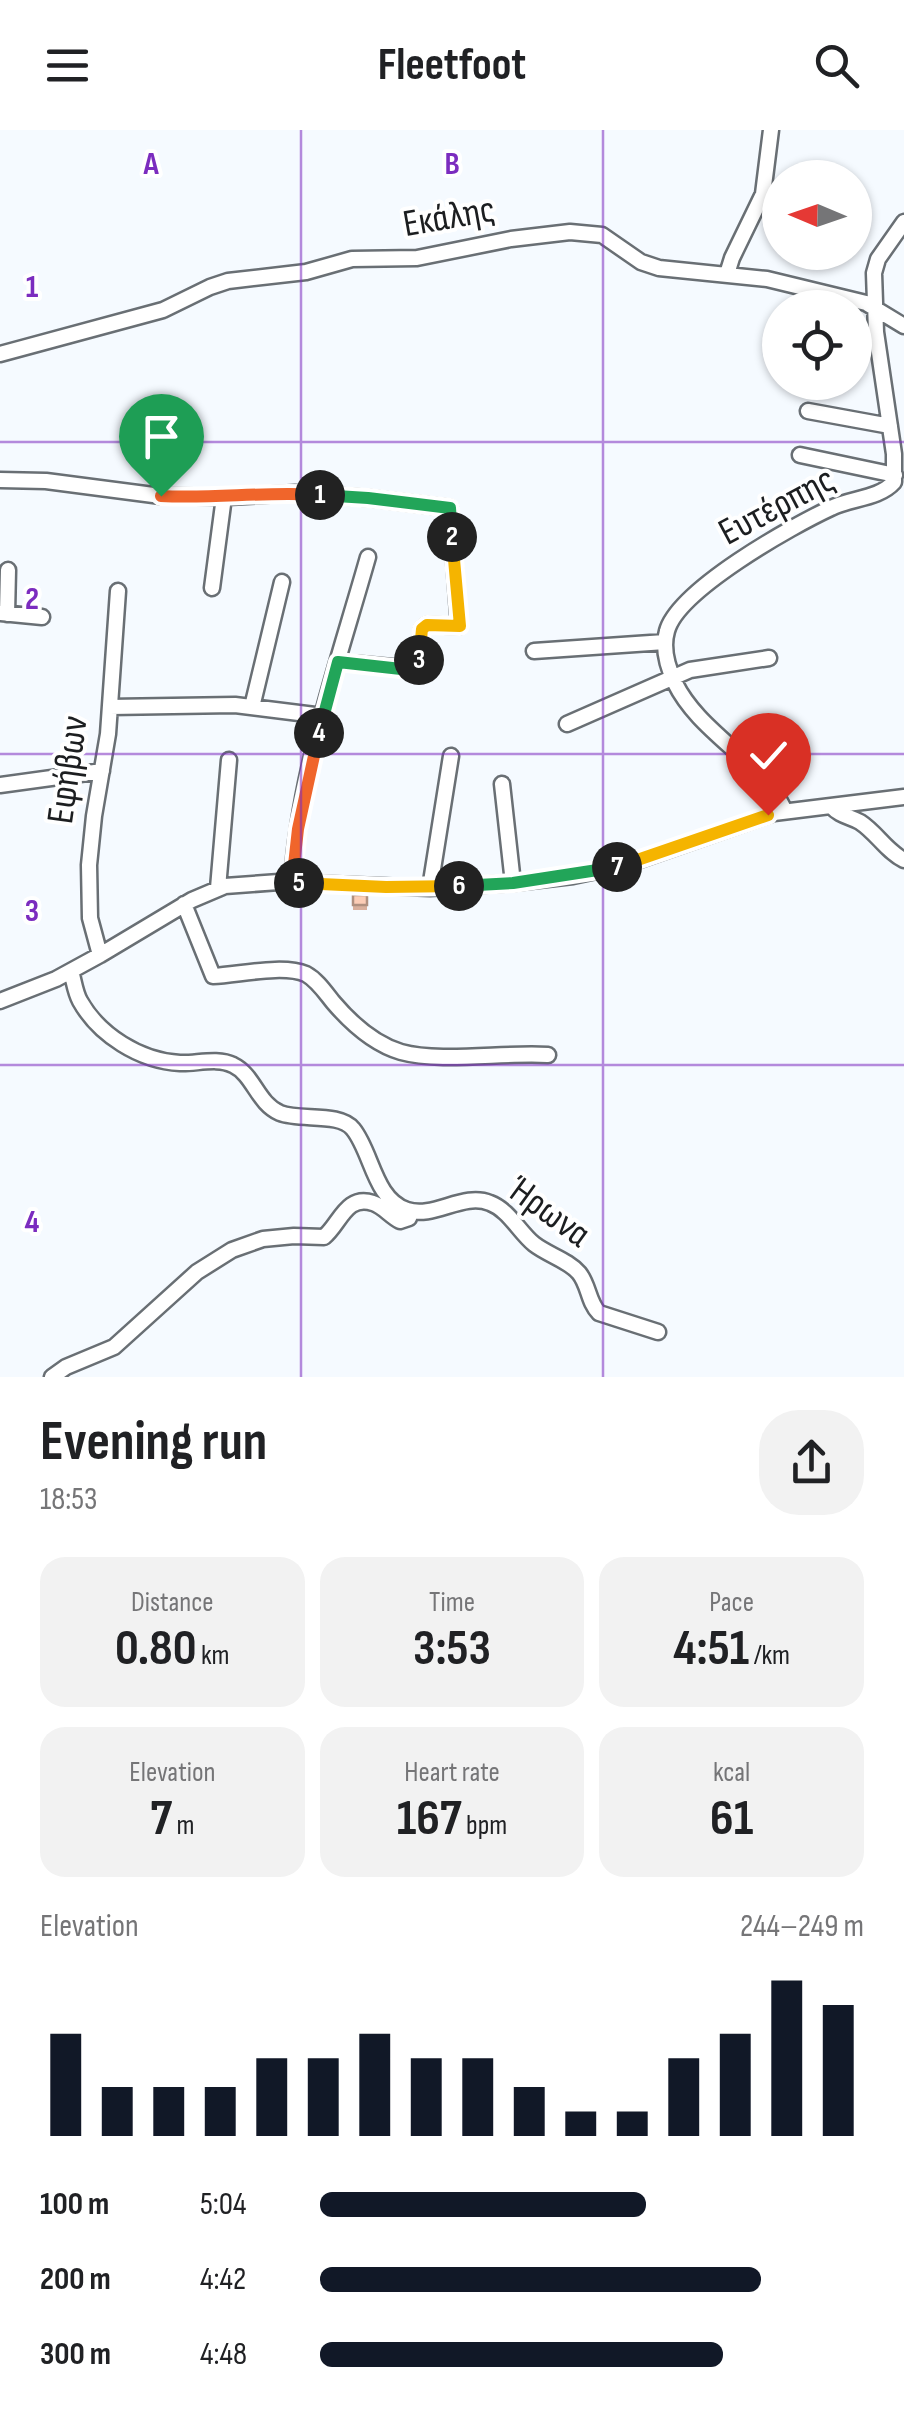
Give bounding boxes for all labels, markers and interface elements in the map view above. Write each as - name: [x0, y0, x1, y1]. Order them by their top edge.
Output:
- icon: menu: [40, 38, 95, 93]
- text: Fleetfoot: [378, 38, 526, 93]
- icon: search: [809, 38, 864, 93]
- text: A: [142, 145, 159, 184]
- text: B: [444, 145, 460, 184]
- north arrow: [762, 160, 872, 270]
- map controls: [762, 160, 872, 400]
- street label: Εκάλης: [400, 187, 498, 247]
- text: 1: [26, 268, 39, 307]
- button: locate: [762, 290, 872, 400]
- pin: [119, 394, 204, 497]
- icon: arrive: [134, 409, 189, 464]
- street label: Ευτέρπης: [711, 457, 843, 555]
- pin: 1: [295, 470, 345, 520]
- text: 1: [315, 478, 325, 511]
- pin: 2: [427, 512, 477, 562]
- text: 2: [446, 520, 458, 553]
- text: 2: [25, 580, 39, 619]
- pin: 3: [394, 635, 444, 685]
- text: 3: [413, 643, 425, 676]
- pin: 4: [294, 708, 344, 758]
- street label: Εφήβων: [38, 713, 98, 827]
- pin: [726, 713, 811, 816]
- text: 4: [312, 716, 326, 749]
- icon: check: [741, 728, 796, 783]
- pin: 7: [592, 842, 642, 892]
- text: 7: [611, 850, 623, 883]
- pin: 5: [274, 858, 324, 908]
- pin: 6: [434, 861, 484, 911]
- text: 5: [293, 866, 305, 899]
- text: 6: [452, 869, 466, 902]
- text: 3: [25, 892, 39, 931]
- street label: Ήρωνα: [498, 1166, 599, 1257]
- text: 4: [25, 1203, 40, 1242]
- text: Evening run: [40, 1409, 267, 1476]
- button: share: [759, 1410, 864, 1515]
- text: 18:53: [40, 1480, 98, 1519]
- text: Distance: [131, 1586, 214, 1619]
- text: Time: [429, 1586, 475, 1619]
- text: Pace: [709, 1586, 754, 1619]
- text: 0.80: [115, 1619, 196, 1679]
- text: 3:53: [413, 1619, 491, 1679]
- text: 4:51: [673, 1619, 749, 1679]
- text: km: [196, 1639, 230, 1672]
- text: /km: [749, 1639, 790, 1672]
- text: Elevation: [129, 1756, 216, 1789]
- text: Heart rate: [404, 1756, 500, 1789]
- text: kcal: [713, 1756, 750, 1789]
- text: 7: [150, 1789, 172, 1849]
- text: 167: [397, 1789, 462, 1849]
- text: 61: [710, 1789, 753, 1849]
- text: m: [172, 1809, 194, 1842]
- text: bpm: [462, 1809, 507, 1842]
- text: Elevation: [40, 1907, 139, 1946]
- text: 244–249 m: [740, 1907, 864, 1946]
- text: 100 m: [40, 2185, 109, 2224]
- text: 5:04: [200, 2185, 247, 2224]
- text: 200 m: [40, 2260, 111, 2299]
- text: 4:42: [200, 2260, 246, 2299]
- text: 300 m: [40, 2335, 111, 2374]
- text: 4:48: [200, 2335, 247, 2374]

